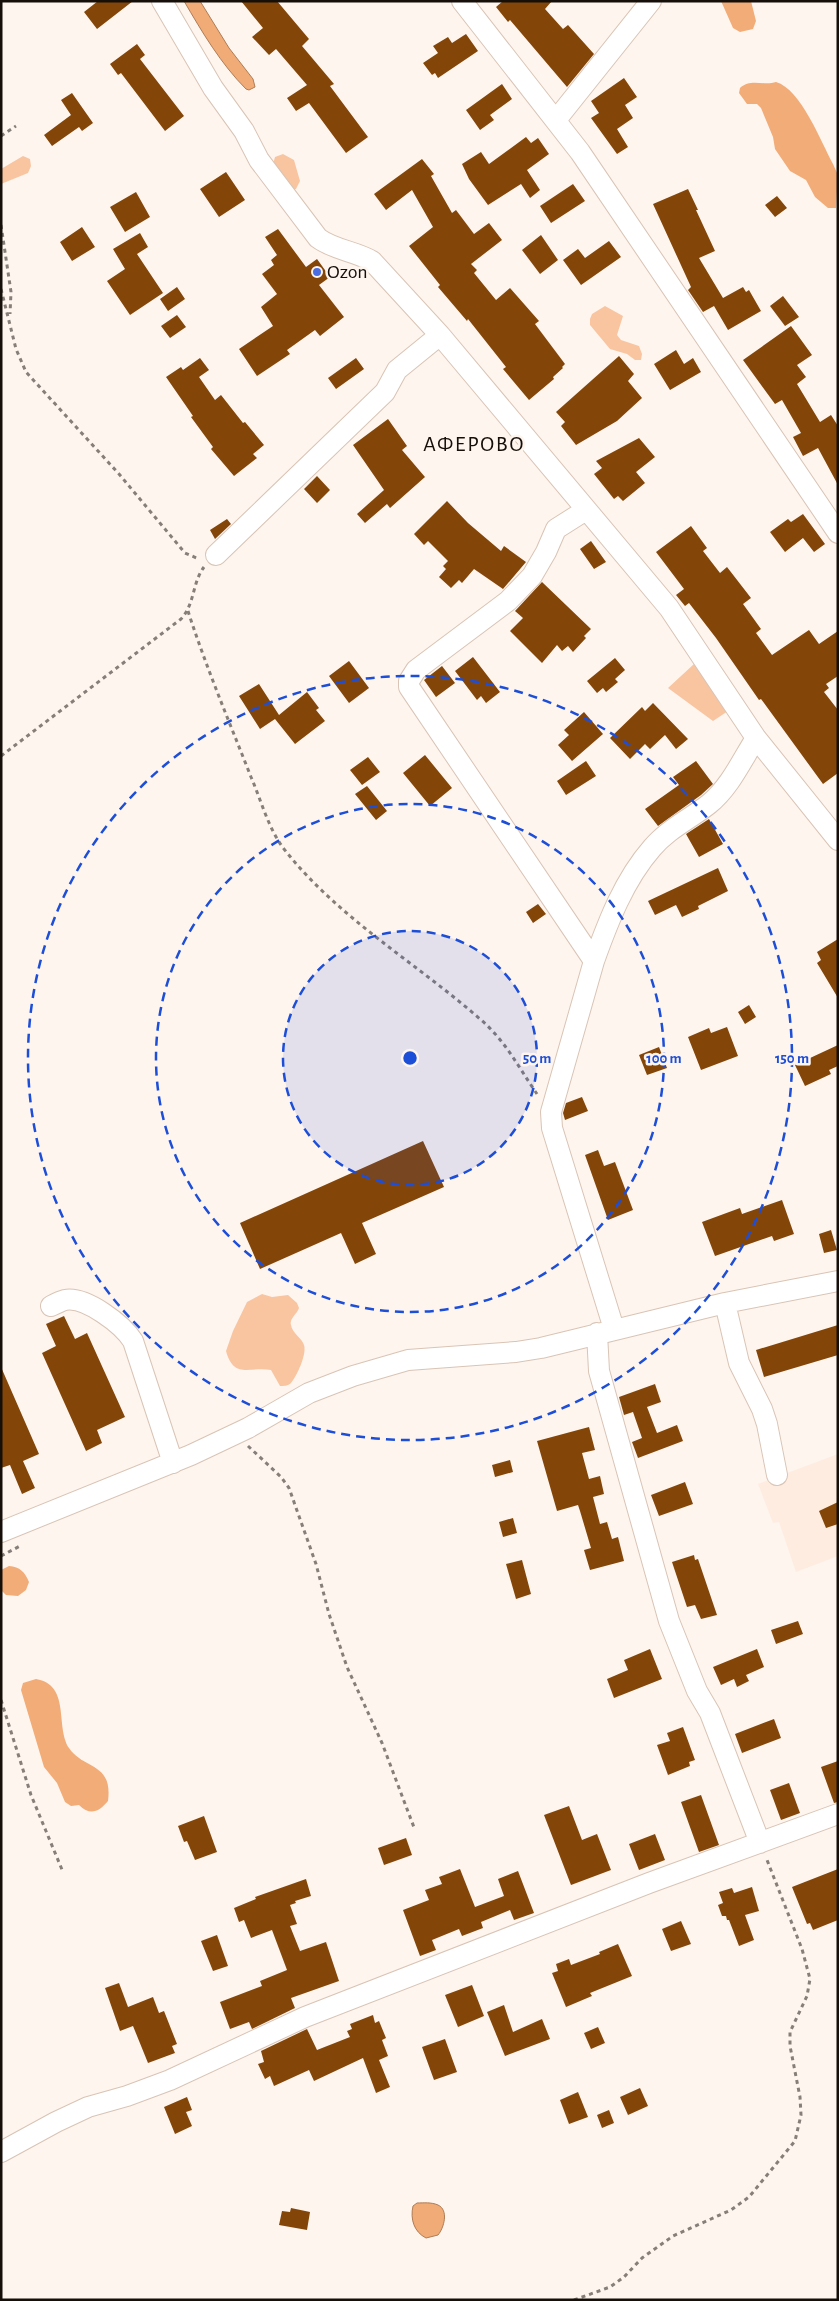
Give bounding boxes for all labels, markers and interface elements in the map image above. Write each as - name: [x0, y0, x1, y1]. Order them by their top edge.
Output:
- place label: Ozon: [327, 262, 368, 282]
- marker: Ozon: [311, 266, 323, 278]
- district label: АФЕРОВО: [423, 433, 525, 455]
- centre of rings: [401, 1049, 419, 1067]
- text: 50 m: [523, 1051, 551, 1066]
- text: 100 m: [646, 1051, 682, 1066]
- text: 150 m: [775, 1051, 809, 1066]

